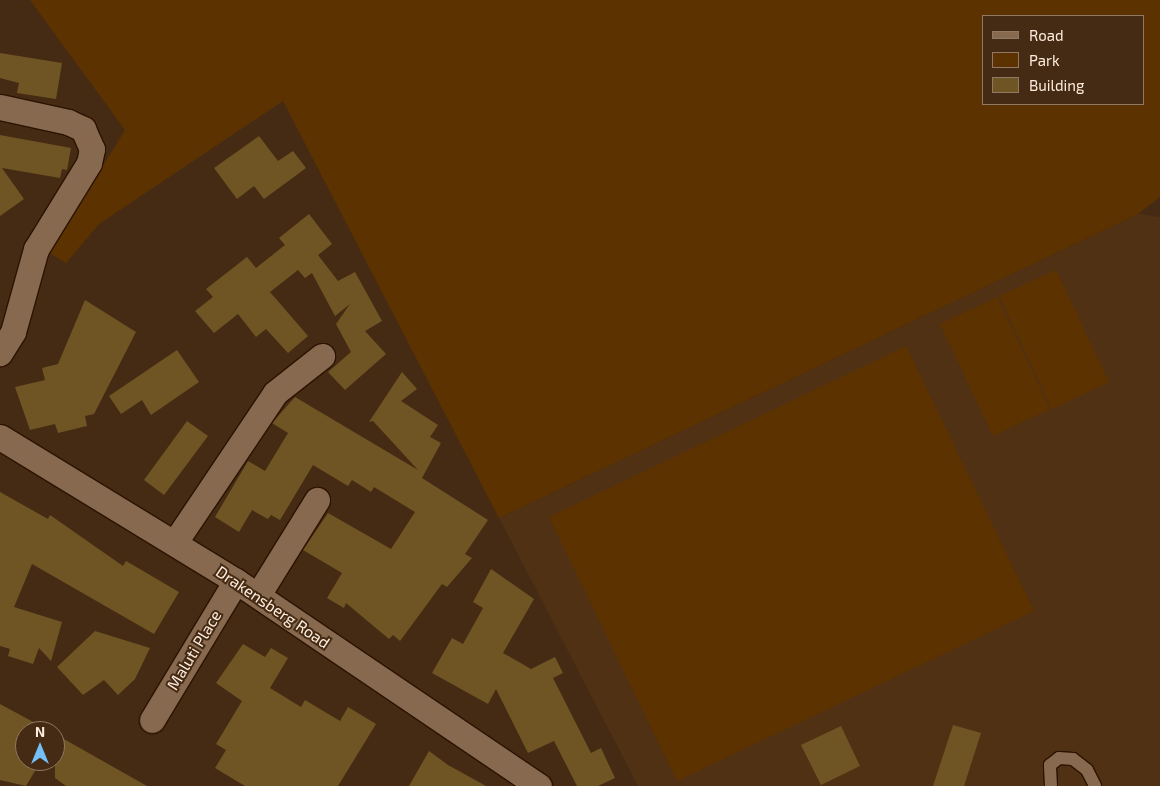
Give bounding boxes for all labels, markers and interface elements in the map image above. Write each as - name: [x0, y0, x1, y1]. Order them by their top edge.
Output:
- legend: [982, 15, 1145, 105]
- text: Road: [1029, 26, 1064, 44]
- text: Park: [1029, 51, 1060, 69]
- text: Building: [1029, 76, 1084, 94]
- street label: Drakensberg Road: [212, 562, 334, 652]
- street label: Maluti Place: [163, 607, 225, 693]
- north arrow: [15, 721, 65, 771]
- text: N: [35, 723, 45, 740]

